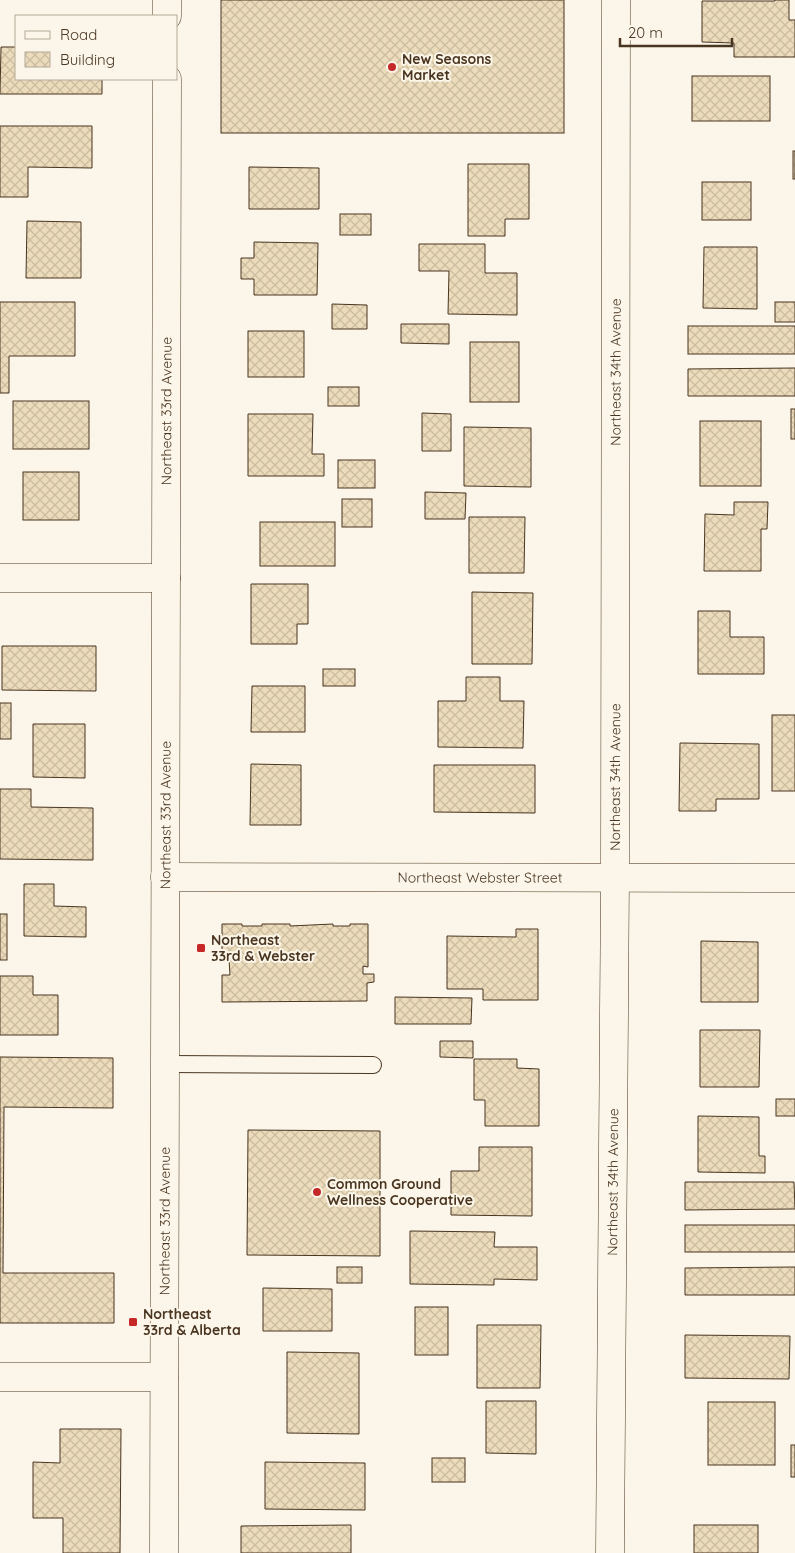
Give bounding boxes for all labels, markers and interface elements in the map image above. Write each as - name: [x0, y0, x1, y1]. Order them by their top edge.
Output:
- legend: [15, 15, 178, 80]
- scale bar: [620, 15, 732, 47]
- text: 20 m: [628, 23, 663, 42]
- text: Road: [60, 25, 97, 44]
- text: Building: [60, 50, 115, 69]
- place label: New Seasons Market: [402, 50, 492, 84]
- marker: New Seasons Market: [386, 61, 398, 73]
- street label: Northeast 34th Avenue: [606, 298, 625, 446]
- street label: Northeast 33rd Avenue: [157, 337, 175, 485]
- street label: Northeast 34th Avenue: [606, 703, 624, 851]
- street label: Northeast 33rd Avenue: [156, 741, 175, 889]
- street label: Northeast Webster Street: [398, 868, 563, 887]
- place label: Northeast 33rd & Webster: [211, 931, 315, 965]
- marker: Northeast 33rd & Webster: [195, 942, 207, 954]
- street label: Northeast 34th Avenue: [603, 1108, 622, 1256]
- street label: Northeast 33rd Avenue: [156, 1147, 174, 1295]
- place label: Common Ground Wellness Cooperative: [327, 1175, 473, 1209]
- marker: Common Ground Wellness Cooperative: [311, 1186, 323, 1198]
- place label: Northeast 33rd & Alberta: [143, 1305, 241, 1339]
- marker: Northeast 33rd & Alberta: [127, 1316, 139, 1328]

